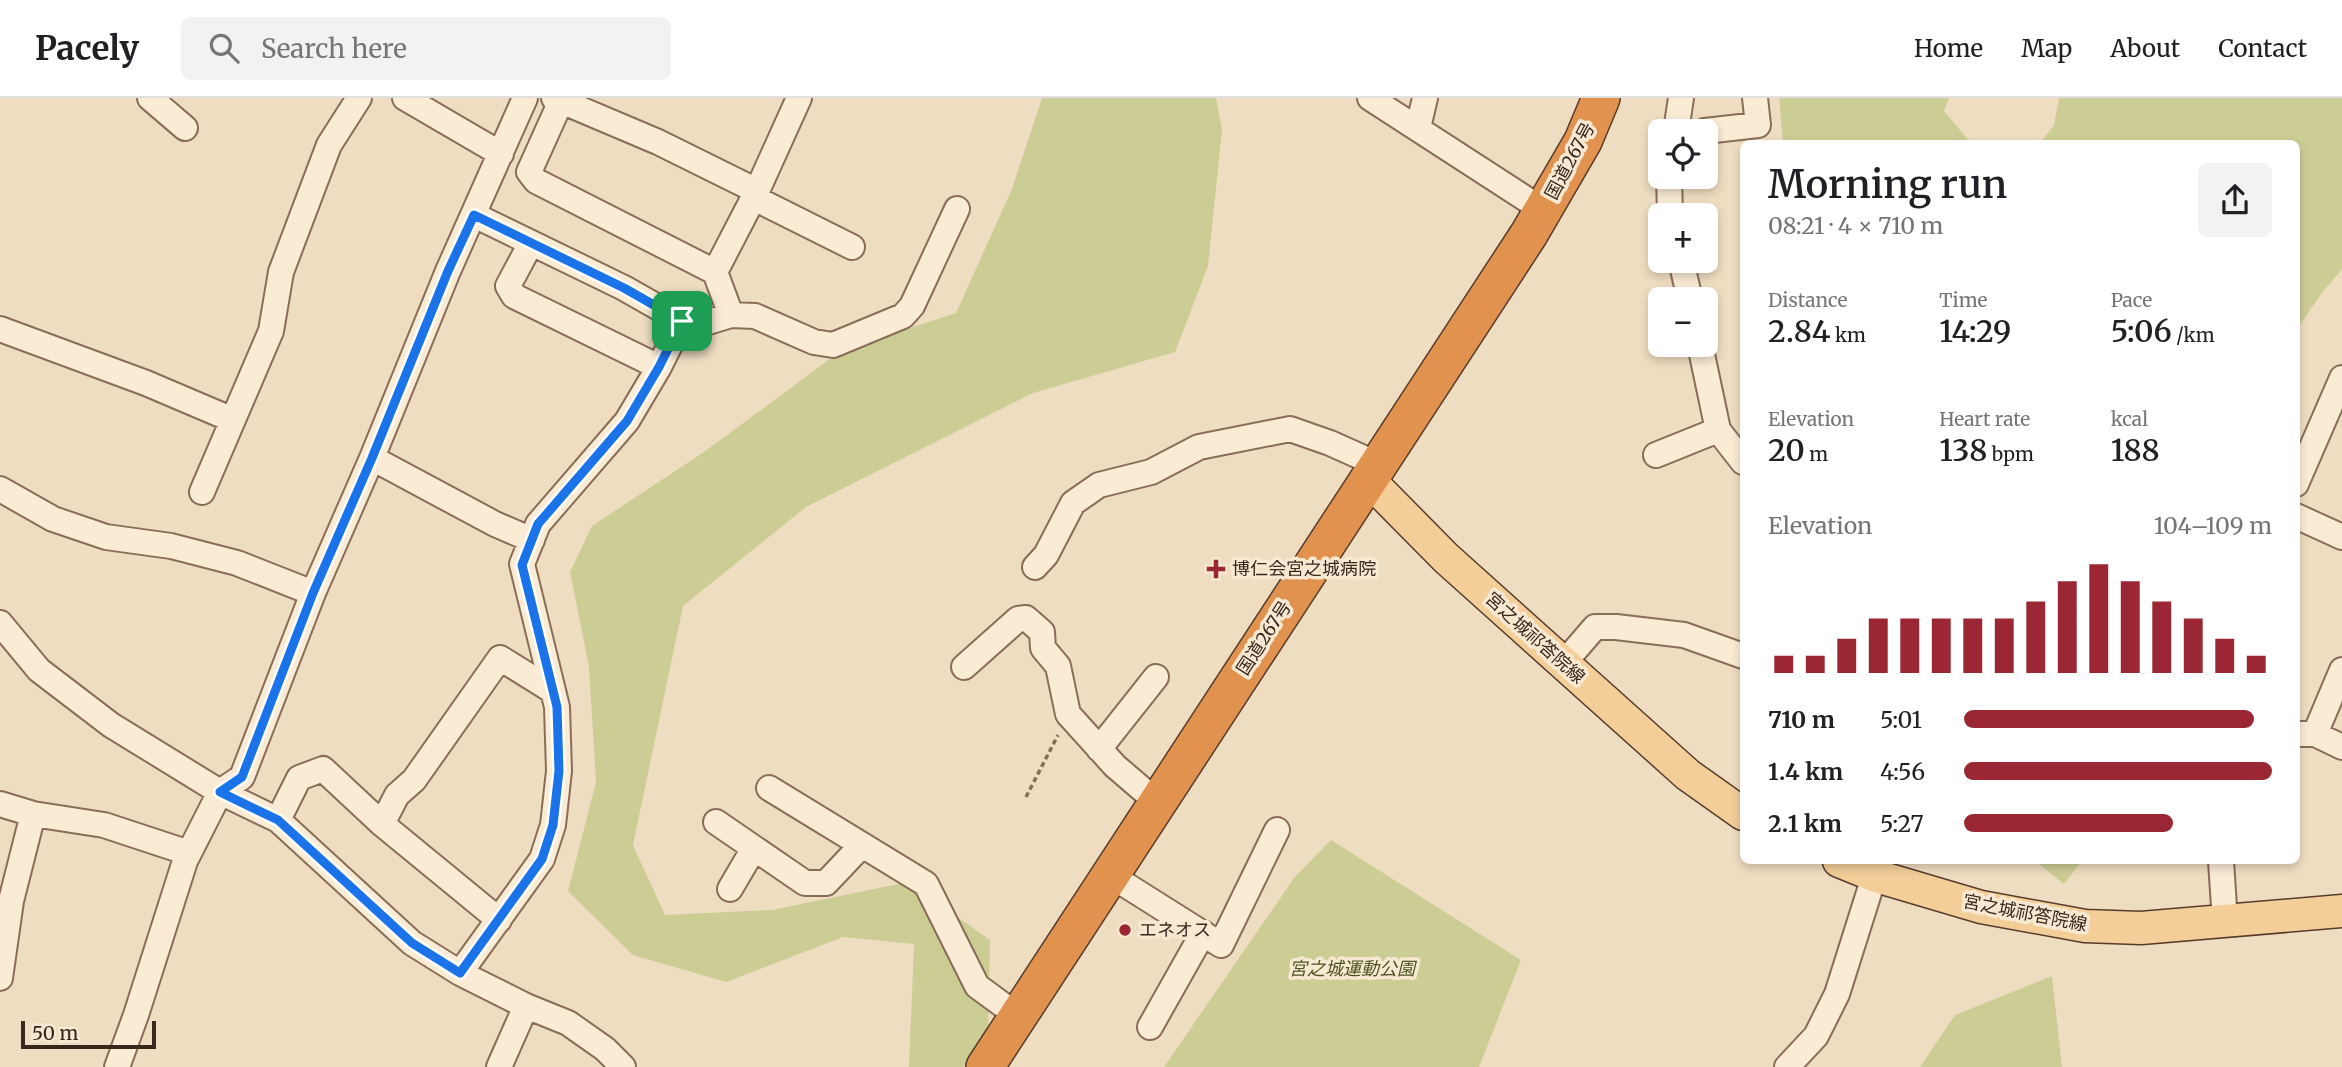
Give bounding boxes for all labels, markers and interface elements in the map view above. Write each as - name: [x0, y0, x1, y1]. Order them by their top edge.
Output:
- search box: [181, 17, 671, 80]
- text: Pacely: [35, 28, 139, 69]
- icon: search: [205, 29, 243, 67]
- text: Search here: [261, 32, 407, 65]
- text: Home: [1914, 33, 1983, 64]
- text: Map: [2021, 33, 2072, 64]
- text: About: [2110, 33, 2180, 64]
- text: Contact: [2218, 33, 2307, 64]
- street label: 国道267号: [1540, 118, 1599, 203]
- map controls: [1648, 119, 1718, 357]
- button: locate: [1648, 119, 1718, 189]
- text: Morning run: [1768, 161, 2007, 208]
- button: share: [2198, 163, 2272, 237]
- button: +: [1648, 203, 1718, 273]
- text: 08:21 · 4 × 710 m: [1768, 211, 1943, 240]
- button: −: [1648, 287, 1718, 357]
- text: Distance: [1768, 288, 1847, 312]
- text: Time: [1939, 288, 1988, 312]
- text: Pace: [2111, 288, 2152, 312]
- pin: [652, 291, 712, 351]
- icon: arrive: [663, 302, 701, 340]
- text: 2.84: [1768, 312, 1830, 350]
- text: 14:29: [1939, 312, 2011, 350]
- text: 5:06: [2111, 312, 2172, 350]
- text: km: [1830, 323, 1866, 347]
- text: /km: [2172, 323, 2215, 347]
- text: Elevation: [1768, 407, 1854, 431]
- text: Heart rate: [1939, 407, 2030, 431]
- text: kcal: [2111, 407, 2148, 431]
- text: 20: [1768, 431, 1805, 469]
- text: 138: [1939, 431, 1987, 469]
- text: 188: [2111, 431, 2160, 469]
- text: m: [1805, 442, 1828, 466]
- text: bpm: [1987, 442, 2034, 466]
- text: Elevation: [1768, 511, 1872, 540]
- text: 104–109 m: [2154, 511, 2272, 540]
- place label: 博仁会宮之城病院: [1232, 557, 1376, 580]
- marker: 博仁会宮之城病院: [1206, 559, 1226, 579]
- street label: 宮之城祁答院線: [1481, 587, 1590, 688]
- street label: 国道267号: [1231, 596, 1296, 679]
- text: 710 m: [1768, 705, 1835, 734]
- text: 5:01: [1880, 705, 1922, 734]
- text: 1.4 km: [1768, 757, 1843, 786]
- text: 4:56: [1880, 757, 1925, 786]
- text: 2.1 km: [1768, 809, 1842, 838]
- text: 5:27: [1880, 809, 1924, 838]
- street label: 宮之城祁答院線: [1961, 889, 2089, 936]
- place label: エネオス: [1139, 918, 1211, 941]
- marker: エネオス: [1117, 922, 1133, 938]
- park label: 宮之城運動公園: [1289, 957, 1418, 980]
- scale bar: [21, 1018, 156, 1050]
- text: 50 m: [32, 1021, 78, 1045]

